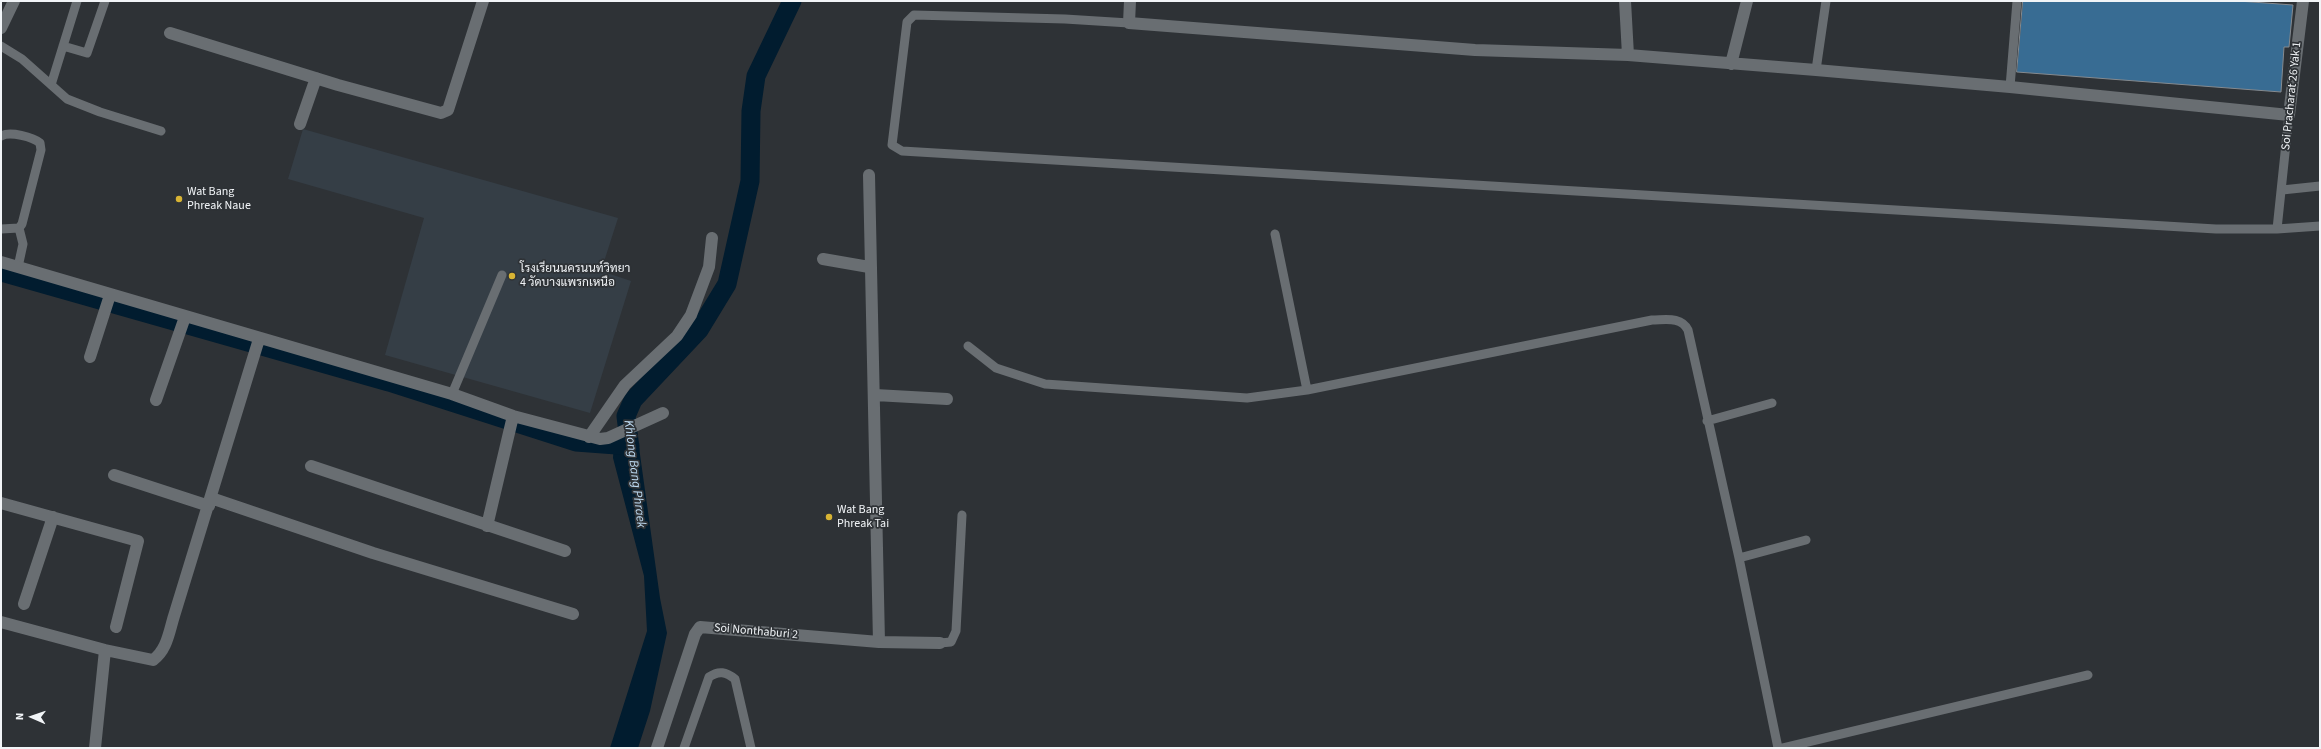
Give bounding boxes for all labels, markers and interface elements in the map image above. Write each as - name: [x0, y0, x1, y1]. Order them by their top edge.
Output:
- street label: Soi Pracharat 26 Yak 1: [2279, 41, 2305, 151]
- place label: Wat Bang Phreak Naue: [187, 185, 251, 213]
- marker: Wat Bang Phreak Naue: [174, 194, 184, 204]
- place label: โรงเรียนนครนนท์วิทยา 4 วัดบางแพรกเหนือ: [520, 262, 630, 290]
- marker: โรงเรียนนครนนท์วิทยา 4 วัดบางแพรกเหนือ: [507, 271, 517, 281]
- water label: Khlong Bang Phraek: [620, 419, 648, 529]
- place label: Wat Bang Phreak Tai: [837, 503, 889, 531]
- marker: Wat Bang Phreak Tai: [824, 512, 834, 522]
- street label: Soi Nonthaburi 2: [713, 621, 799, 643]
- north arrow: [12, 697, 52, 737]
- text: N: [12, 713, 27, 720]

